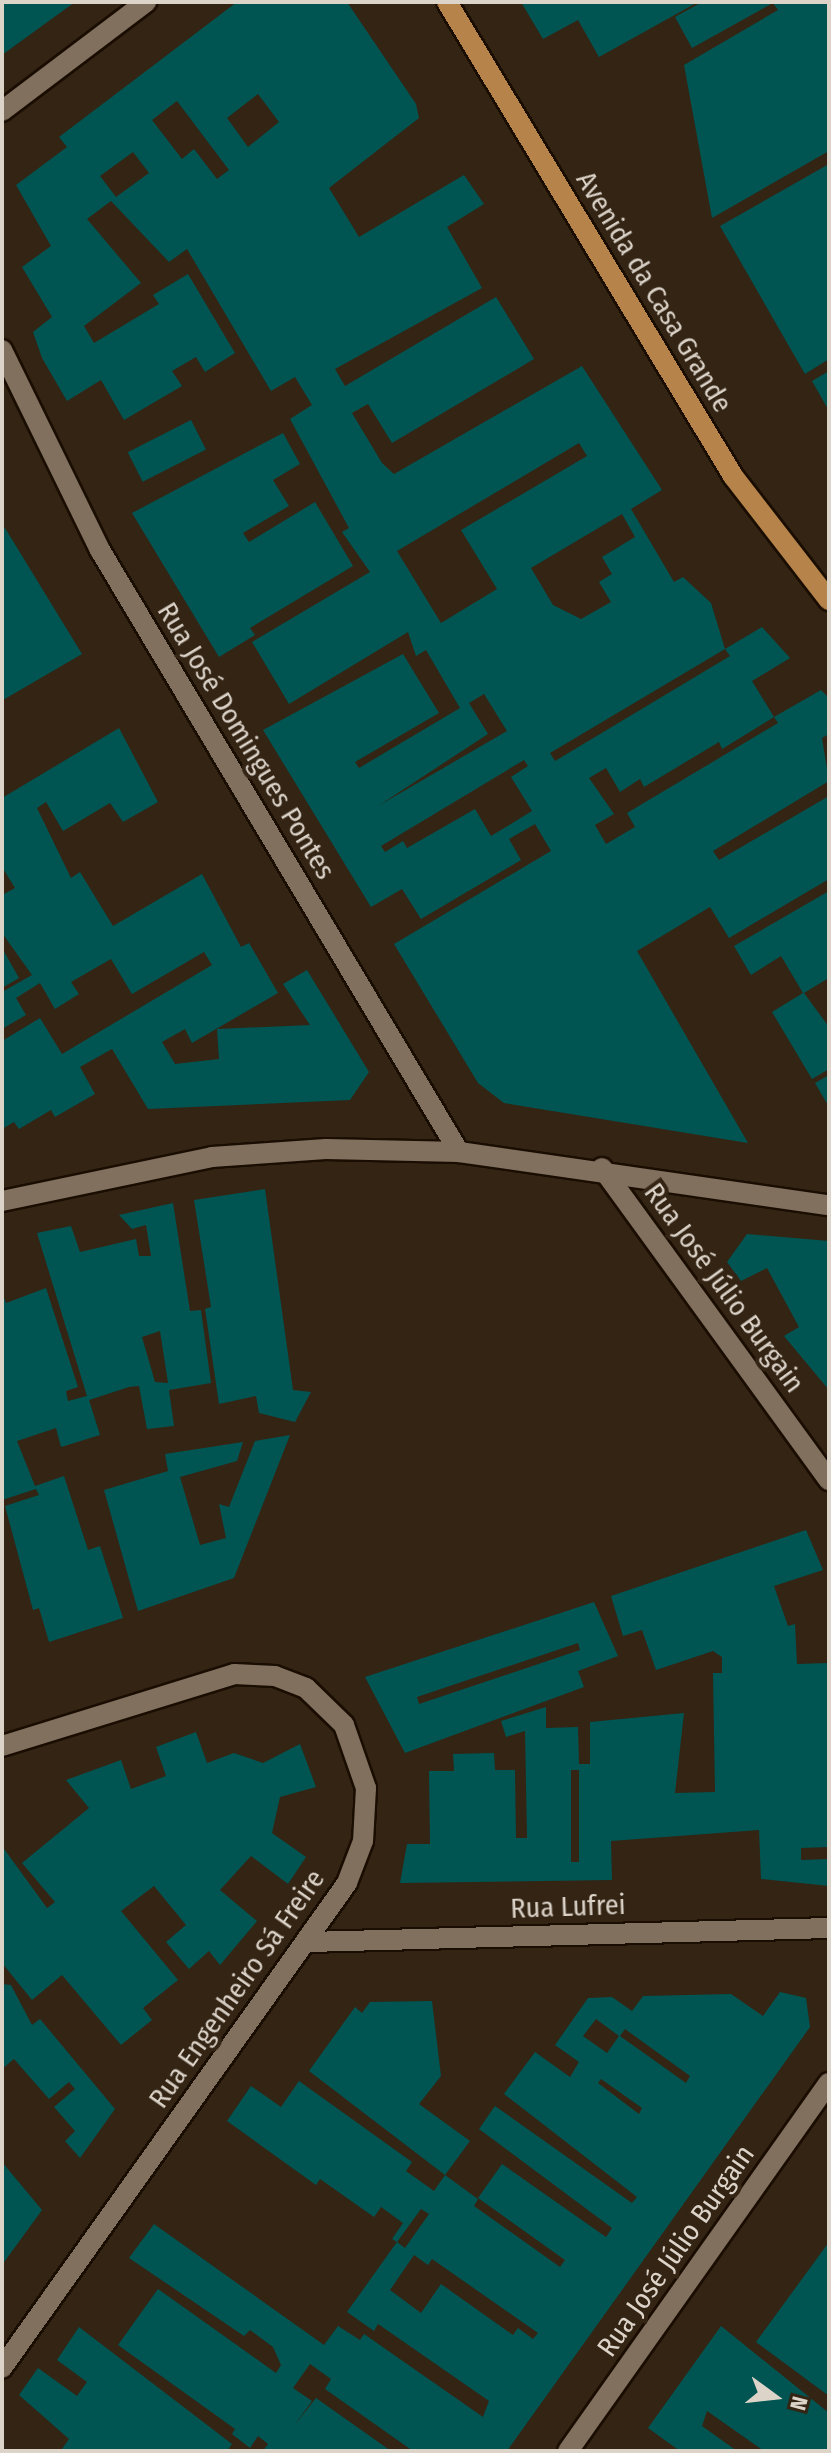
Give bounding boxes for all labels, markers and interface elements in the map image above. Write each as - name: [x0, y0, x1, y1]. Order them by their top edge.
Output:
- street label: Avenida da Casa Grande: [569, 165, 739, 419]
- street label: Rua José Domingues Pontes: [150, 596, 342, 886]
- street label: Rua José Júlio Burgain: [637, 1177, 811, 1399]
- street label: Rua Engenheiro Sá Freire: [142, 1863, 332, 2115]
- street label: Rua Lufrei: [510, 1888, 626, 1926]
- street label: Rua José Júlio Burgain: [590, 2139, 762, 2363]
- north arrow: [735, 2357, 815, 2437]
- text: N: [784, 2393, 813, 2413]

